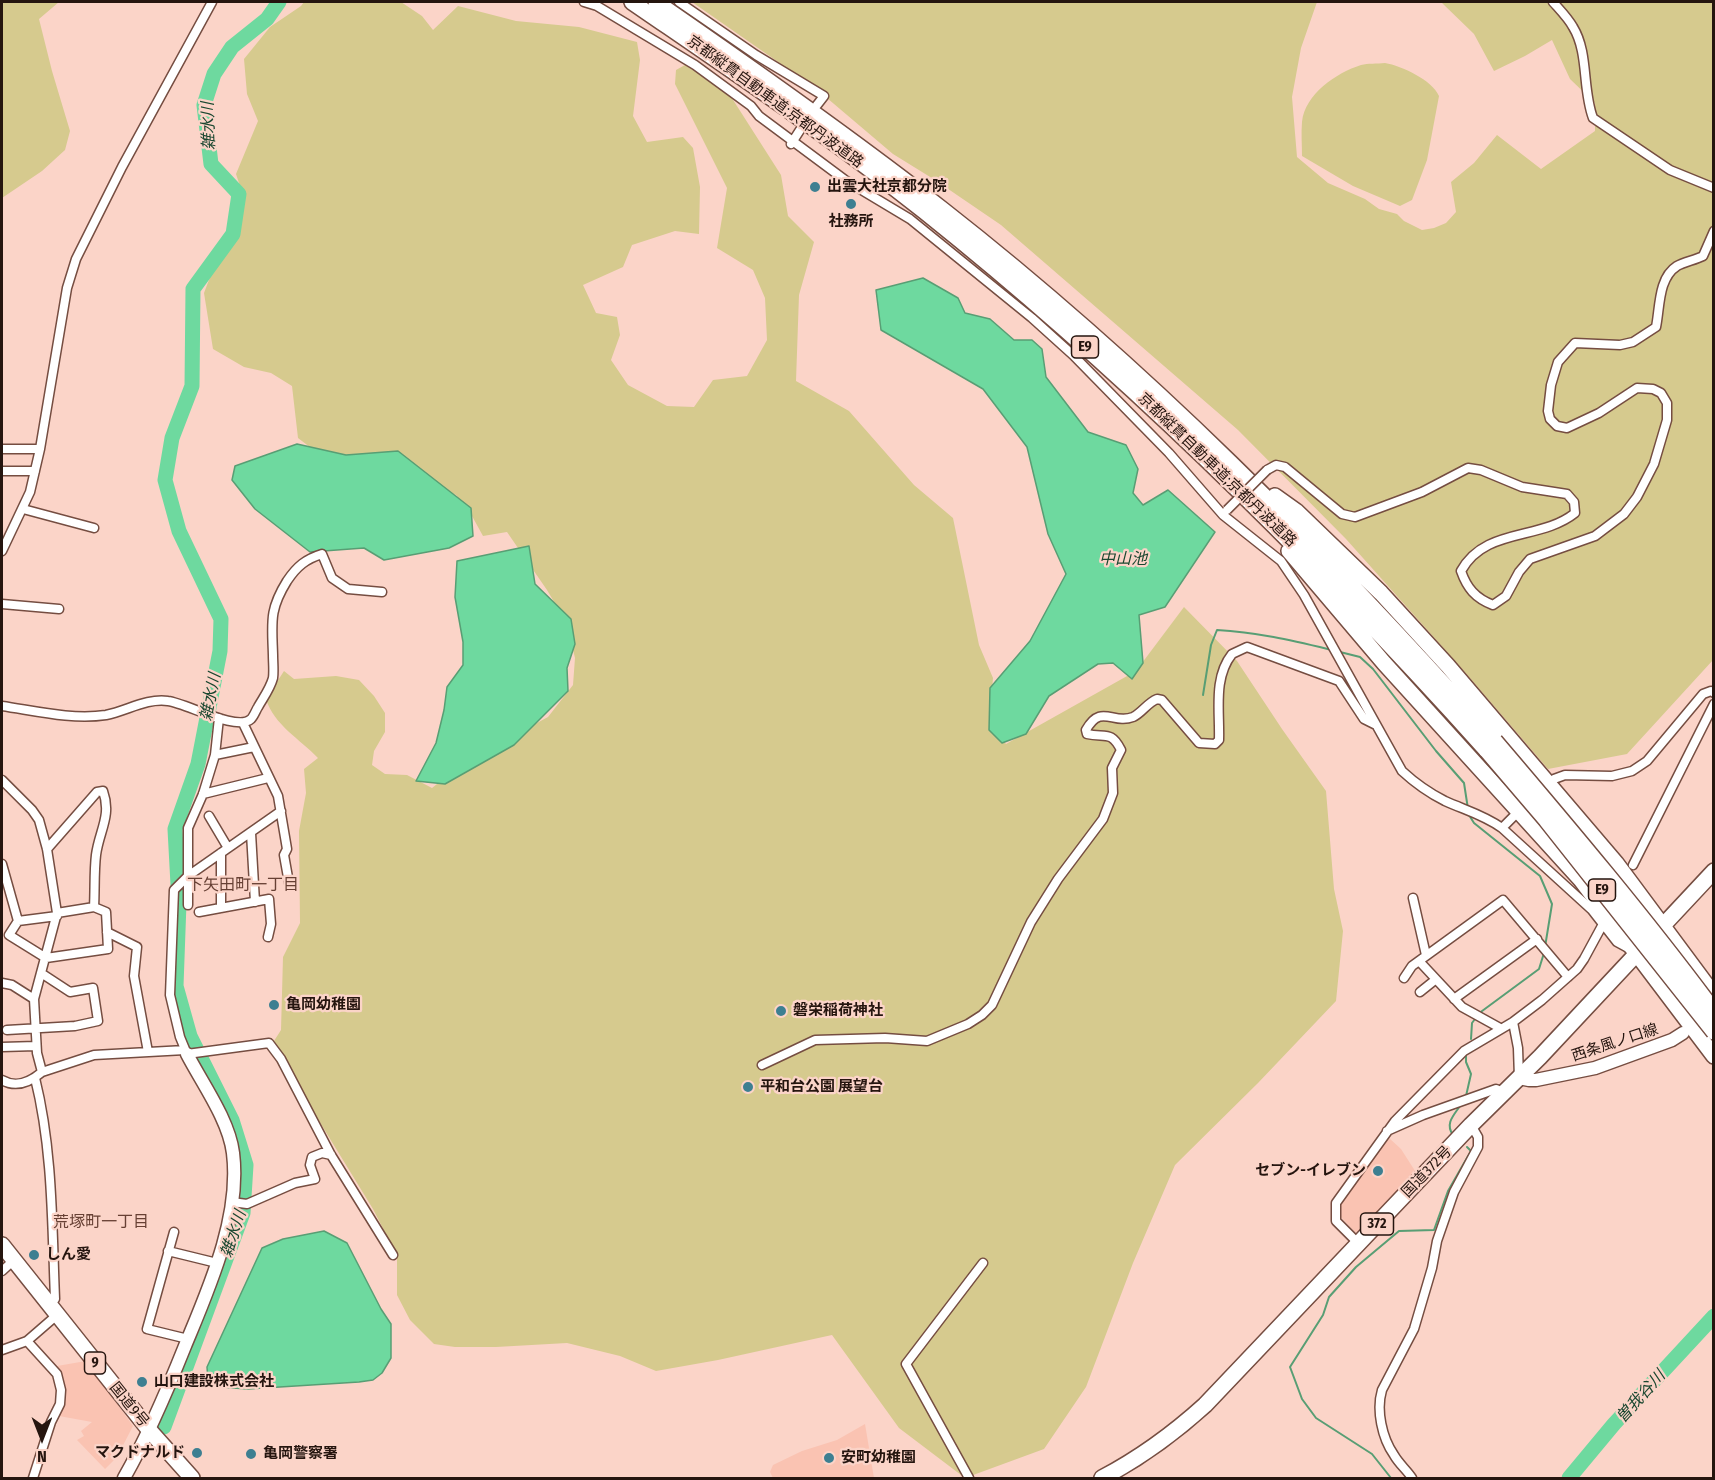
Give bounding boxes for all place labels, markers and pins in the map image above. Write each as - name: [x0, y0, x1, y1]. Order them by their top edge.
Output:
- place label: 出雲大社京都分院: [827, 178, 947, 196]
- marker: 出雲大社京都分院: [808, 180, 822, 194]
- marker: 社務所: [844, 197, 858, 211]
- place label: 社務所: [829, 213, 873, 231]
- place label: 亀岡幼稚園: [286, 996, 361, 1014]
- marker: 亀岡幼稚園: [267, 998, 281, 1012]
- place label: 磐栄稲荷神社: [793, 1002, 883, 1020]
- marker: 磐栄稲荷神社: [774, 1004, 788, 1018]
- place label: 平和台公園 展望台: [760, 1078, 883, 1096]
- marker: 平和台公園 展望台: [741, 1080, 755, 1094]
- place label: セブン-イレブン: [1255, 1162, 1366, 1180]
- marker: セブン-イレブン: [1371, 1164, 1385, 1178]
- place label: しん愛: [46, 1246, 91, 1264]
- marker: しん愛: [27, 1248, 41, 1262]
- place label: 山口建設株式会社: [154, 1373, 274, 1391]
- marker: 山口建設株式会社: [135, 1375, 149, 1389]
- place label: マクドナルド: [95, 1444, 185, 1462]
- place label: 亀岡警察署: [263, 1445, 338, 1463]
- marker: マクドナルド: [190, 1446, 204, 1460]
- marker: 亀岡警察署: [244, 1447, 258, 1461]
- place label: 安町幼稚園: [841, 1449, 916, 1467]
- marker: 安町幼稚園: [822, 1451, 836, 1465]

